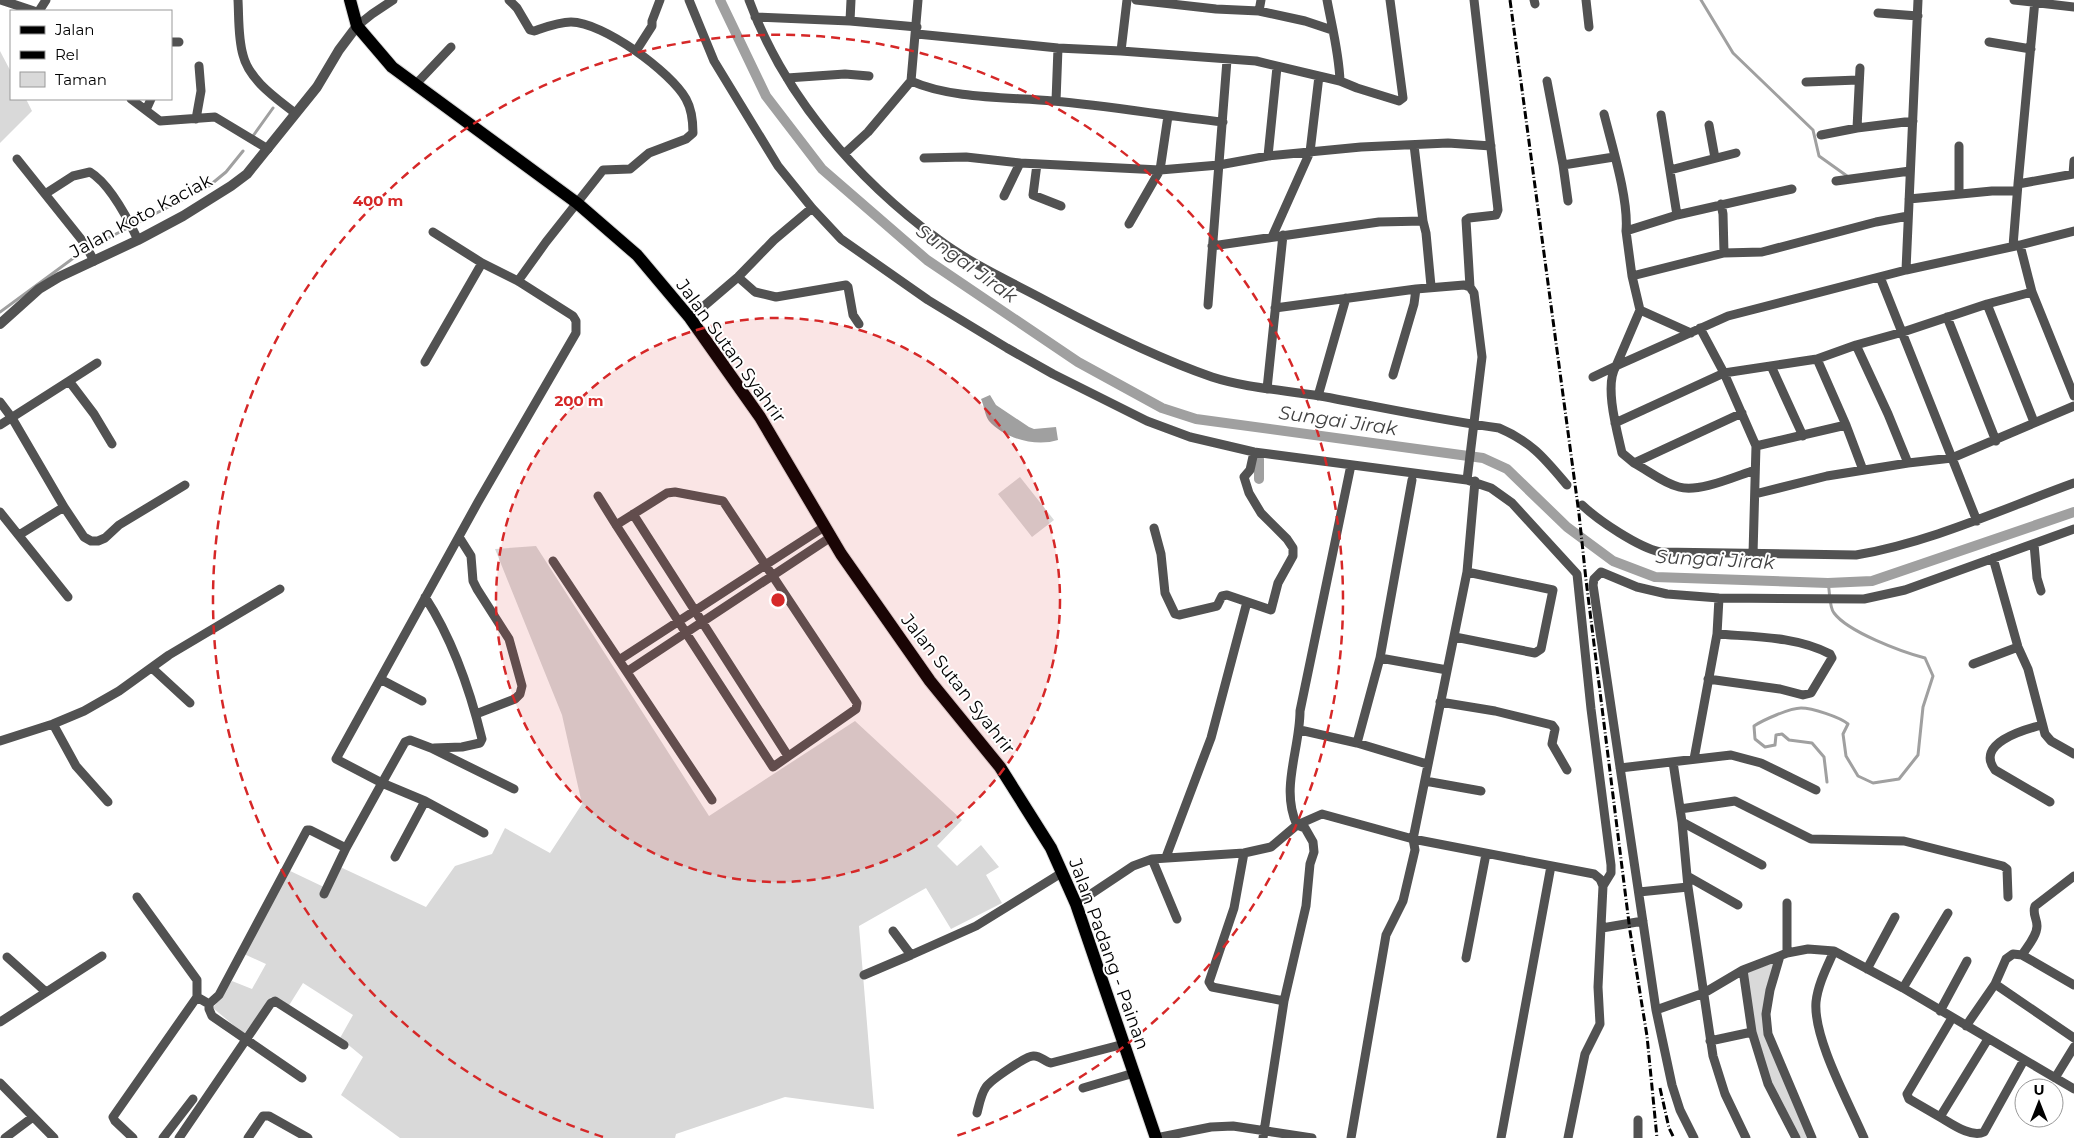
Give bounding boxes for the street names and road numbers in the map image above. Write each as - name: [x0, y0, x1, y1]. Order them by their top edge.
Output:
- street label: Jalan Koto Kaciak: [65, 169, 216, 263]
- street label: Jalan Sutan Syahrir: [671, 274, 790, 427]
- street label: Jalan Sutan Syahrir: [896, 609, 1020, 759]
- street label: Jalan Padang - Painan: [1064, 854, 1154, 1053]

